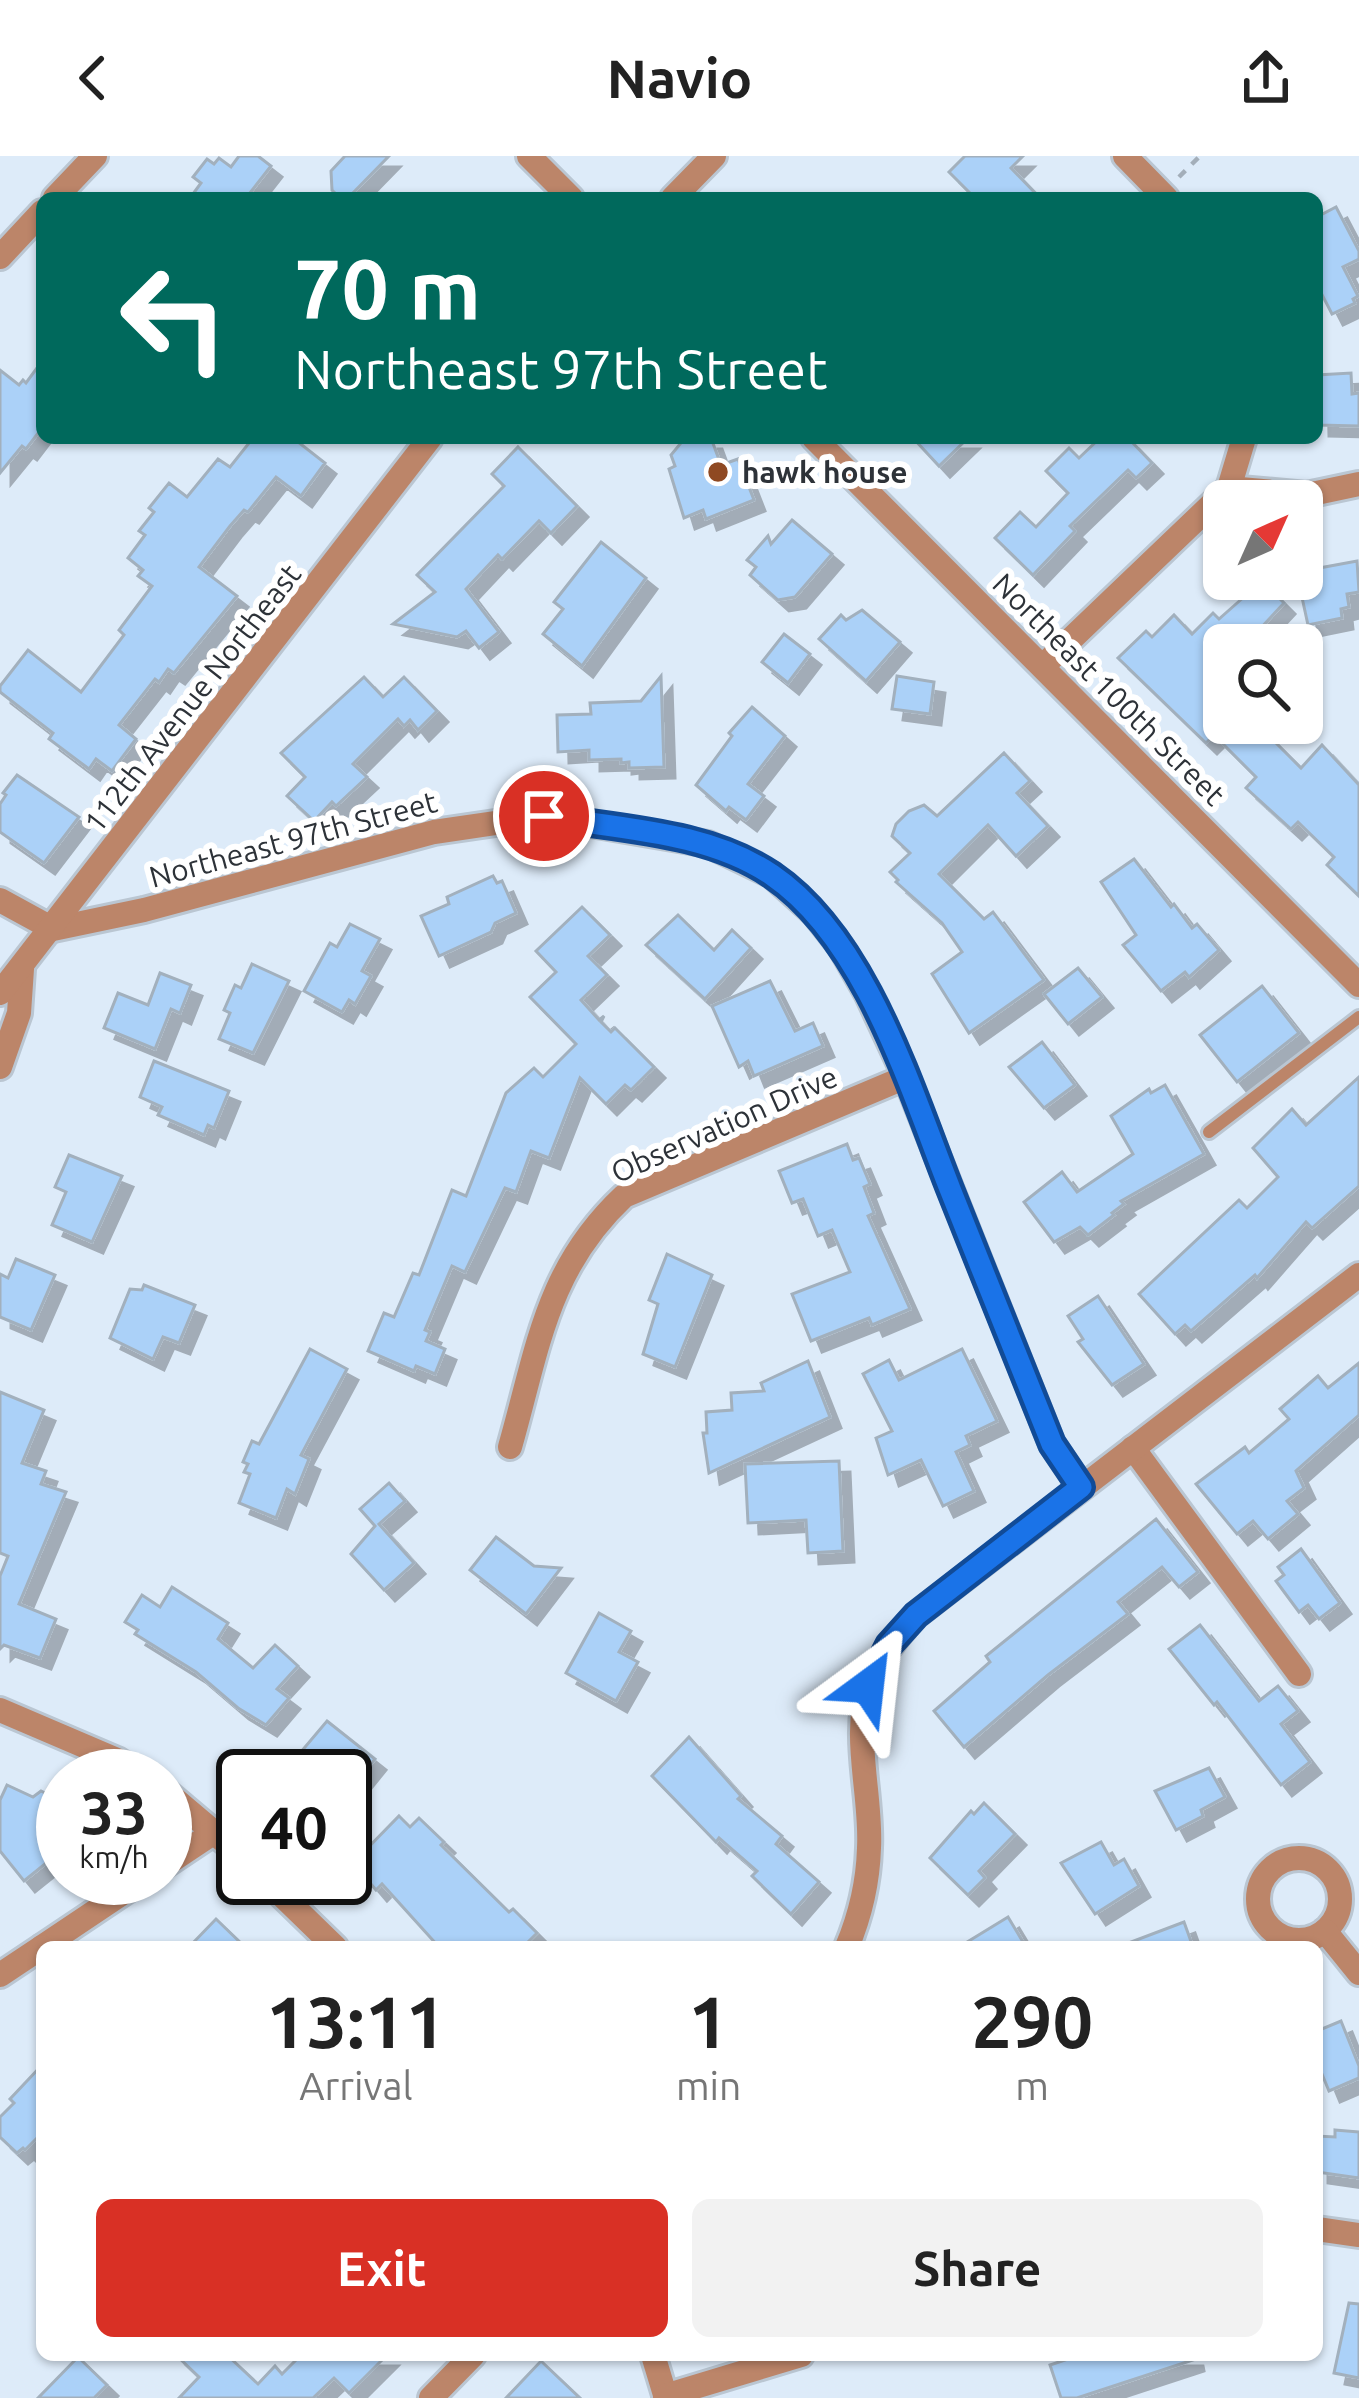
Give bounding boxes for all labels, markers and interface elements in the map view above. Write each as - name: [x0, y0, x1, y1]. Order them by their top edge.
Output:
- icon: back: [60, 45, 126, 111]
- icon: share: [1233, 45, 1299, 111]
- text: Navio: [607, 48, 752, 108]
- icon: left: [96, 240, 252, 396]
- text: 70 m: [294, 241, 481, 335]
- text: Northeast 97th Street: [294, 339, 827, 399]
- place label: hawk house: [742, 455, 908, 489]
- marker: hawk house: [705, 459, 731, 485]
- north arrow: [1203, 480, 1323, 600]
- map controls: [1203, 480, 1323, 744]
- street label: 112th Avenue Northeast: [77, 557, 307, 839]
- street label: Northeast 100th Street: [986, 566, 1232, 812]
- button: search: [1203, 624, 1323, 744]
- pin: [493, 765, 595, 867]
- icon: arrive: [511, 783, 577, 849]
- street label: Northeast 97th Street: [145, 784, 441, 894]
- street label: Observation Drive: [606, 1059, 842, 1189]
- position arrow: [805, 1623, 931, 1749]
- speed limit sign: 40: [216, 1749, 372, 1905]
- text: 33: [80, 1778, 148, 1845]
- text: km/h: [79, 1840, 149, 1874]
- text: 13:11: [266, 1981, 446, 2062]
- text: 1: [688, 1981, 729, 2062]
- text: 290: [971, 1981, 1093, 2062]
- text: Arrival: [299, 2064, 413, 2107]
- text: min: [676, 2064, 741, 2107]
- text: m: [1015, 2064, 1049, 2107]
- button: Exit: [96, 2199, 668, 2337]
- button: Share: [692, 2199, 1263, 2337]

